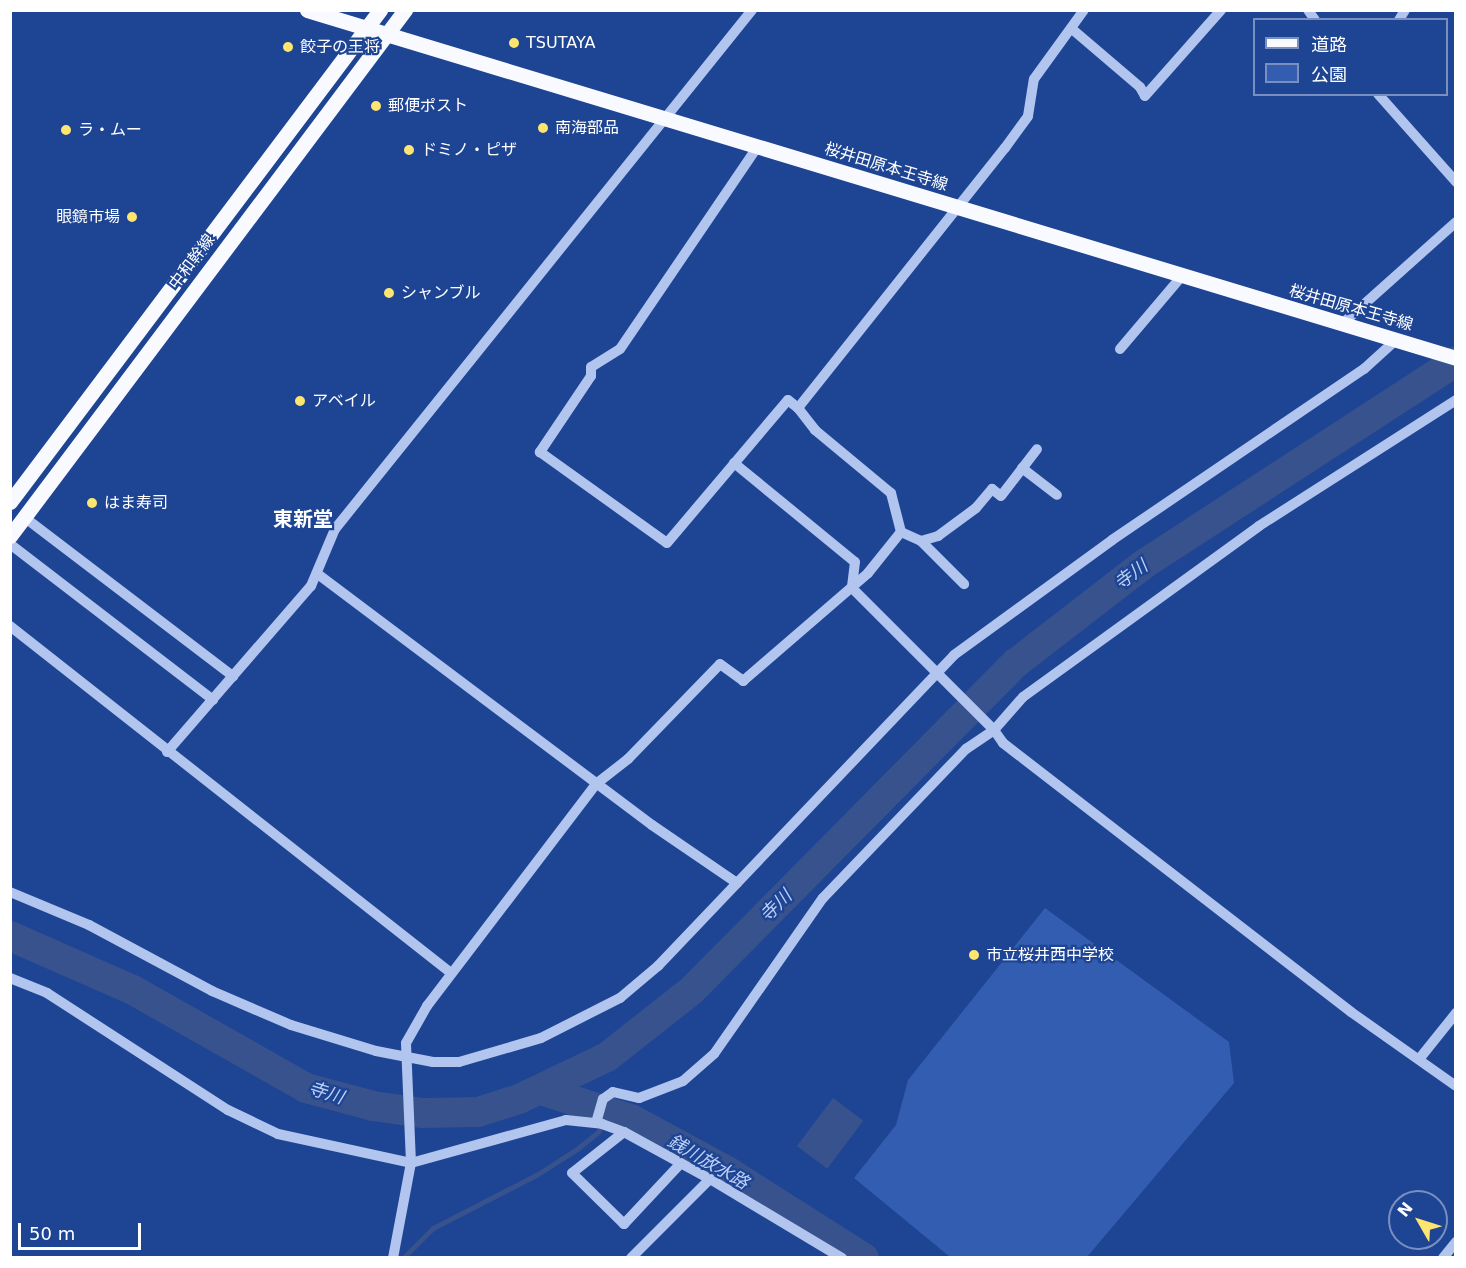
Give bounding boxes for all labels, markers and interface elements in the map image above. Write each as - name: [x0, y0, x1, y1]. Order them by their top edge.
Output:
- legend: [1253, 18, 1448, 96]
- place label: TSUTAYA: [526, 33, 595, 53]
- text: 道路: [1311, 34, 1347, 55]
- marker: TSUTAYA: [507, 36, 521, 50]
- place label: 餃子の王将: [300, 37, 380, 57]
- marker: 餃子の王将: [281, 40, 295, 54]
- text: 公園: [1311, 64, 1347, 85]
- place label: 郵便ポスト: [388, 96, 468, 116]
- marker: 郵便ポスト: [369, 99, 383, 113]
- place label: 南海部品: [555, 118, 619, 138]
- place label: ラ・ムー: [78, 120, 142, 140]
- marker: 南海部品: [536, 121, 550, 135]
- marker: ラ・ムー: [59, 123, 73, 137]
- street label: 桜井田原本王寺線: [822, 139, 950, 195]
- place label: ドミノ・ピザ: [421, 140, 517, 160]
- marker: ドミノ・ピザ: [402, 143, 416, 157]
- place label: 眼鏡市場: [56, 207, 120, 227]
- marker: 眼鏡市場: [125, 210, 139, 224]
- street label: 中和幹線: [165, 231, 219, 293]
- street label: 桜井田原本王寺線: [1287, 281, 1415, 335]
- place label: シャンブル: [401, 283, 481, 303]
- marker: シャンブル: [382, 286, 396, 300]
- place label: アベイル: [312, 391, 376, 411]
- marker: アベイル: [293, 394, 307, 408]
- place label: はま寿司: [104, 493, 168, 513]
- marker: はま寿司: [85, 496, 99, 510]
- district label: 東新堂: [273, 507, 333, 531]
- water label: 寺川: [1110, 556, 1152, 594]
- water label: 寺川: [756, 886, 796, 926]
- place label: 市立桜井西中学校: [986, 945, 1114, 965]
- marker: 市立桜井西中学校: [967, 948, 981, 962]
- water label: 寺川: [306, 1077, 346, 1109]
- water label: 銭川放水路: [664, 1130, 752, 1194]
- north arrow: [1388, 1190, 1448, 1250]
- text: N: [1394, 1198, 1417, 1221]
- scale bar: [21, 1211, 144, 1249]
- text: 50 m: [29, 1223, 75, 1244]

